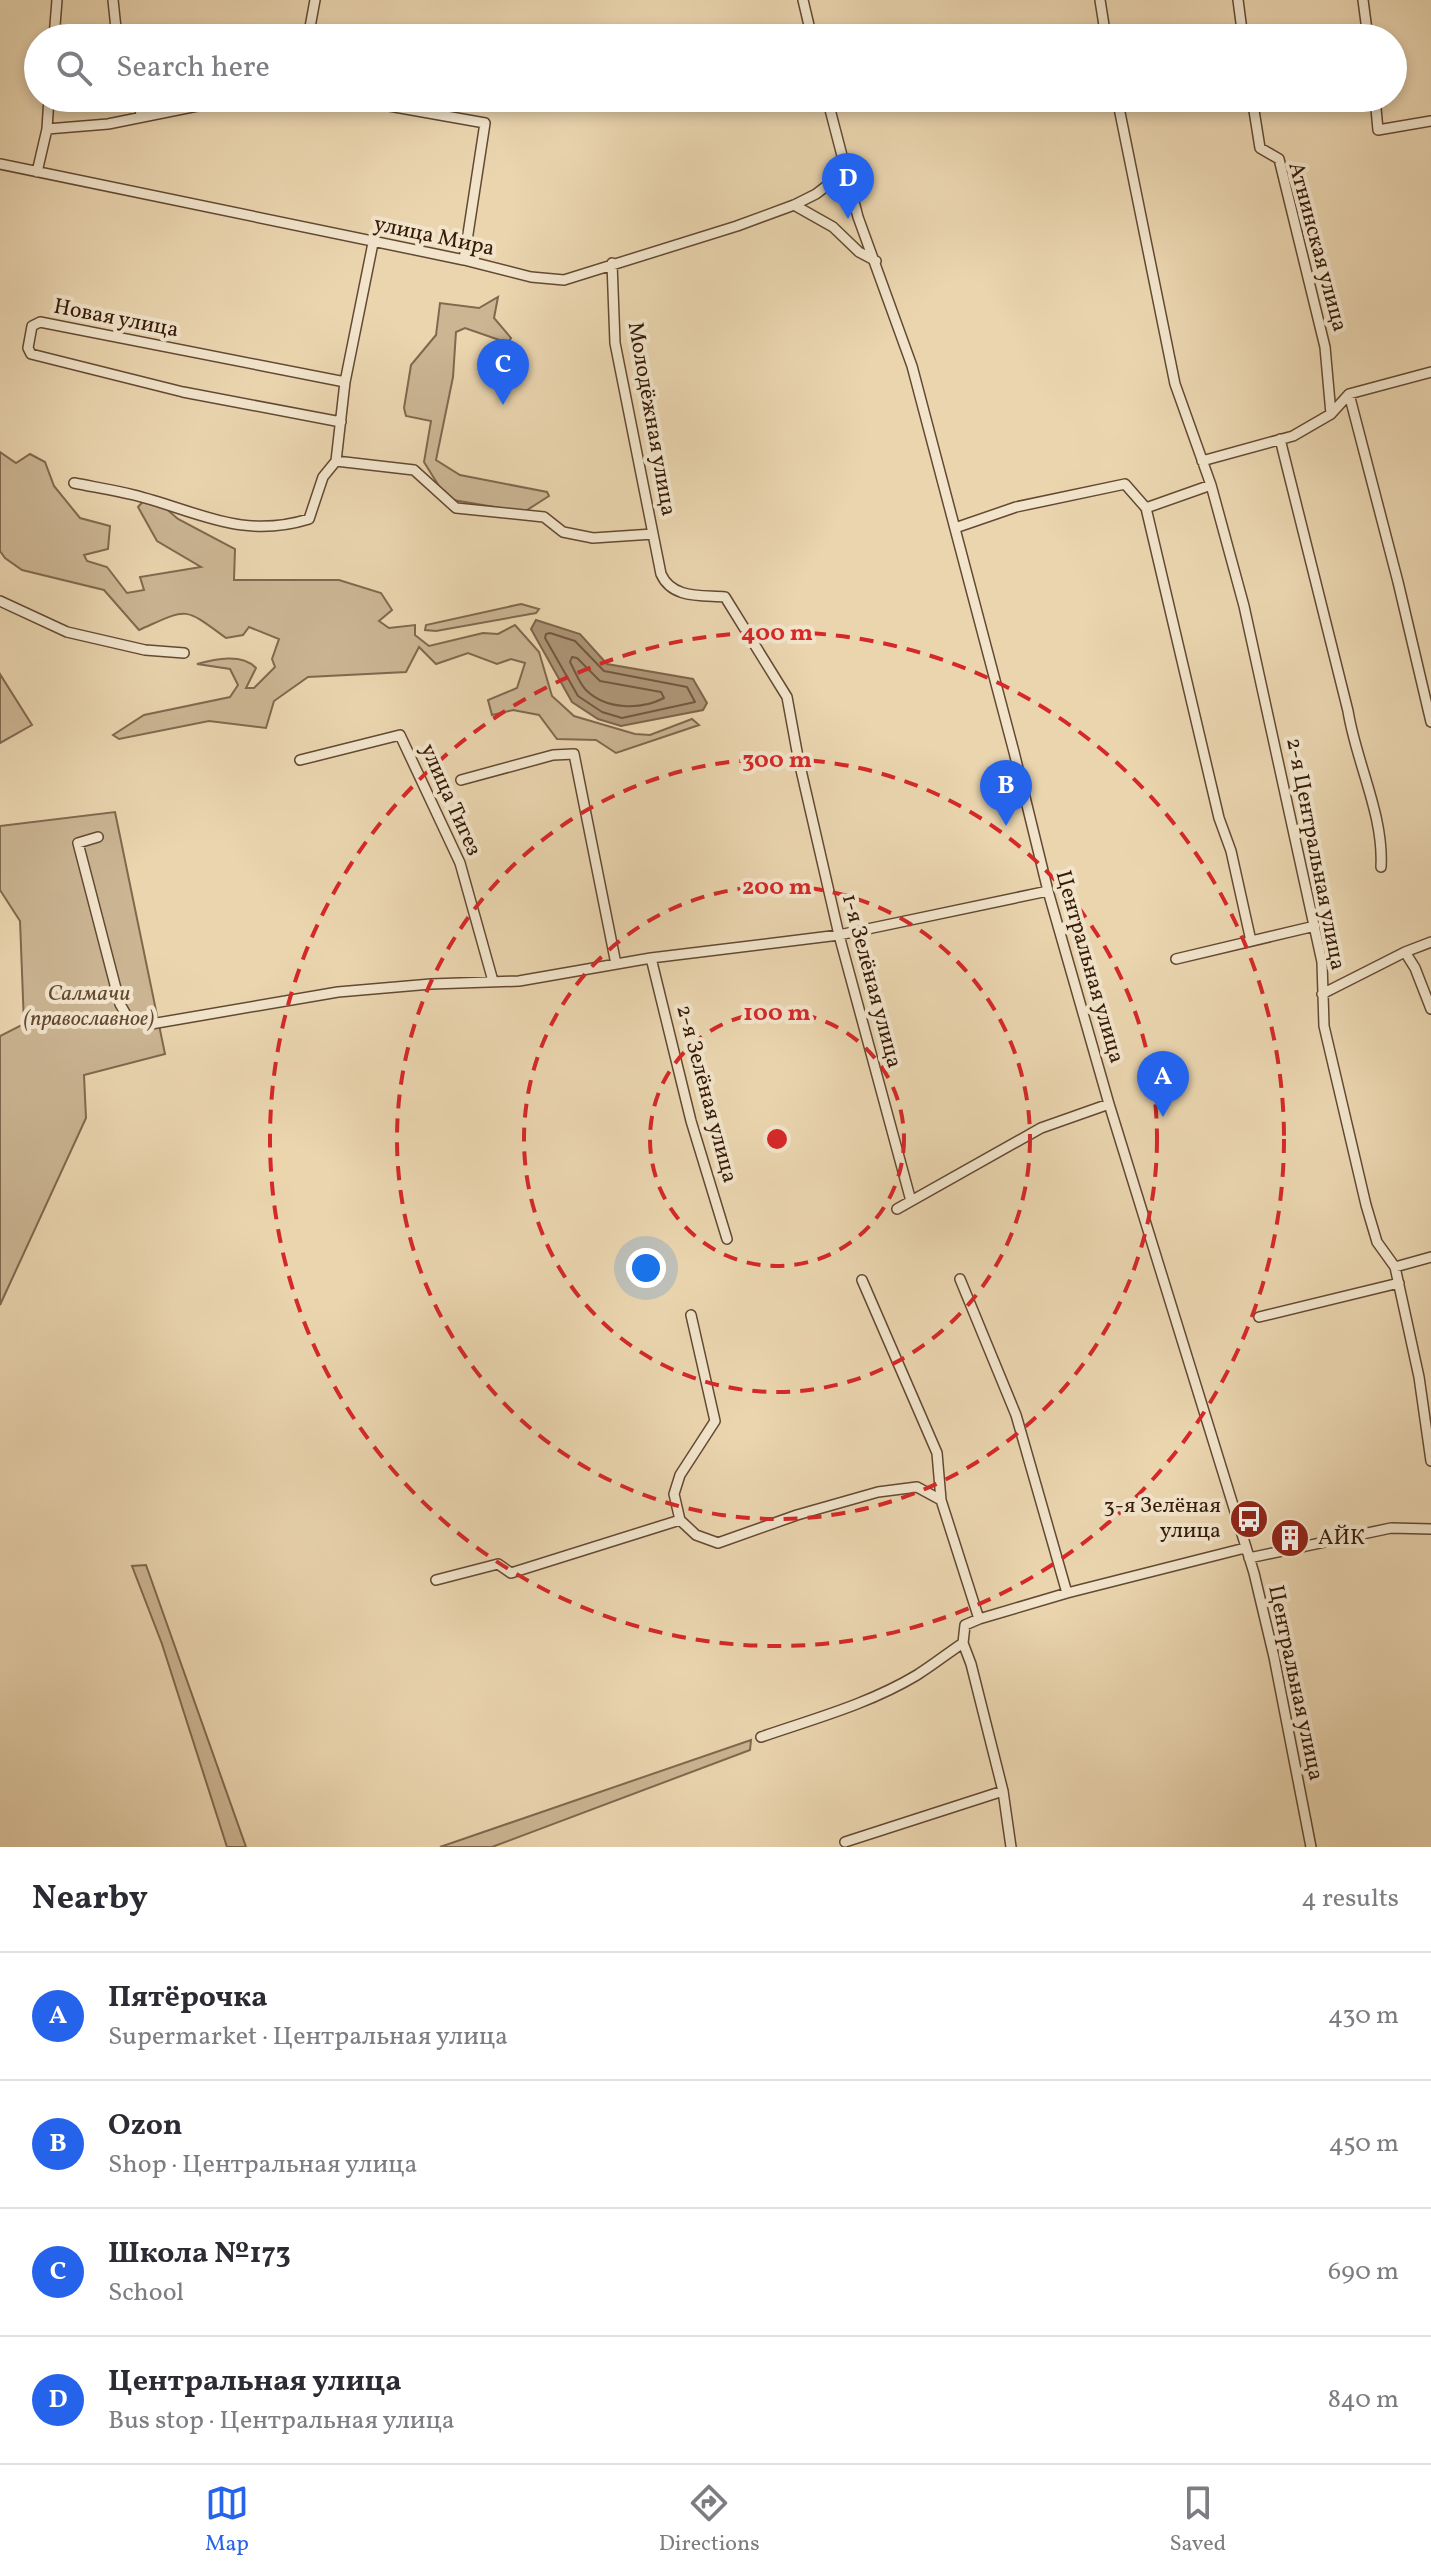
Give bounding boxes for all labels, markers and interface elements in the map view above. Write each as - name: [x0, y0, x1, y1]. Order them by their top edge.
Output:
- search box: [24, 24, 1407, 112]
- icon: search: [52, 46, 96, 90]
- text: Search here: [116, 47, 270, 89]
- pin: D: [822, 153, 874, 219]
- street label: Атнинская улица: [1279, 159, 1355, 335]
- street label: улица Мира: [371, 209, 497, 265]
- street label: Новая улица: [51, 292, 181, 346]
- street label: Молодёжная улица: [619, 319, 683, 519]
- pin: C: [477, 339, 529, 405]
- text: 400 m: [741, 617, 813, 651]
- street label: 2-я Центральная улица: [1277, 735, 1353, 973]
- street label: улица Тигез: [411, 739, 489, 861]
- text: 300 m: [742, 744, 812, 778]
- pin: B: [980, 760, 1032, 826]
- street label: Центральная улица: [1047, 867, 1131, 1067]
- text: 200 m: [742, 871, 812, 905]
- street label: 1-я Зелёная улица: [833, 890, 909, 1072]
- park label: Салмачи (православное): [23, 979, 155, 1035]
- text: 100 m: [743, 997, 811, 1031]
- street label: 2-я Зелёная улица: [667, 1002, 745, 1186]
- pin: A: [1137, 1051, 1189, 1117]
- centre of rings: [763, 1125, 791, 1153]
- your location: [626, 1248, 666, 1288]
- place label: 3-я Зелёная улица: [1103, 1491, 1221, 1547]
- bus stop icon: 3-я Зелёная улица: [1228, 1498, 1270, 1540]
- building icon: АЙК: [1269, 1517, 1311, 1559]
- place label: АЙК: [1318, 1523, 1365, 1554]
- street label: Центральная улица: [1259, 1582, 1331, 1784]
- text: Nearby: [32, 1876, 148, 1923]
- text: 4 results: [1301, 1881, 1399, 1917]
- text: Пятёрочка: [108, 1977, 268, 2019]
- text: A: [49, 1998, 67, 2034]
- text: 430 m: [1328, 1998, 1399, 2034]
- text: Supermarket · Центральная улица: [108, 2019, 508, 2055]
- text: Ozon: [108, 2105, 182, 2147]
- text: B: [49, 2126, 67, 2162]
- text: 450 m: [1328, 2126, 1399, 2162]
- text: Shop · Центральная улица: [108, 2147, 417, 2183]
- text: Школа №173: [108, 2233, 291, 2275]
- text: C: [50, 2254, 66, 2290]
- text: 690 m: [1328, 2254, 1399, 2290]
- text: School: [108, 2275, 184, 2311]
- text: Центральная улица: [108, 2361, 402, 2403]
- text: D: [48, 2382, 68, 2418]
- text: 840 m: [1328, 2382, 1399, 2418]
- text: Bus stop · Центральная улица: [108, 2403, 455, 2439]
- tab: Map: [205, 2481, 249, 2560]
- tab: Directions: [659, 2481, 760, 2560]
- tab: Saved: [1169, 2481, 1226, 2560]

